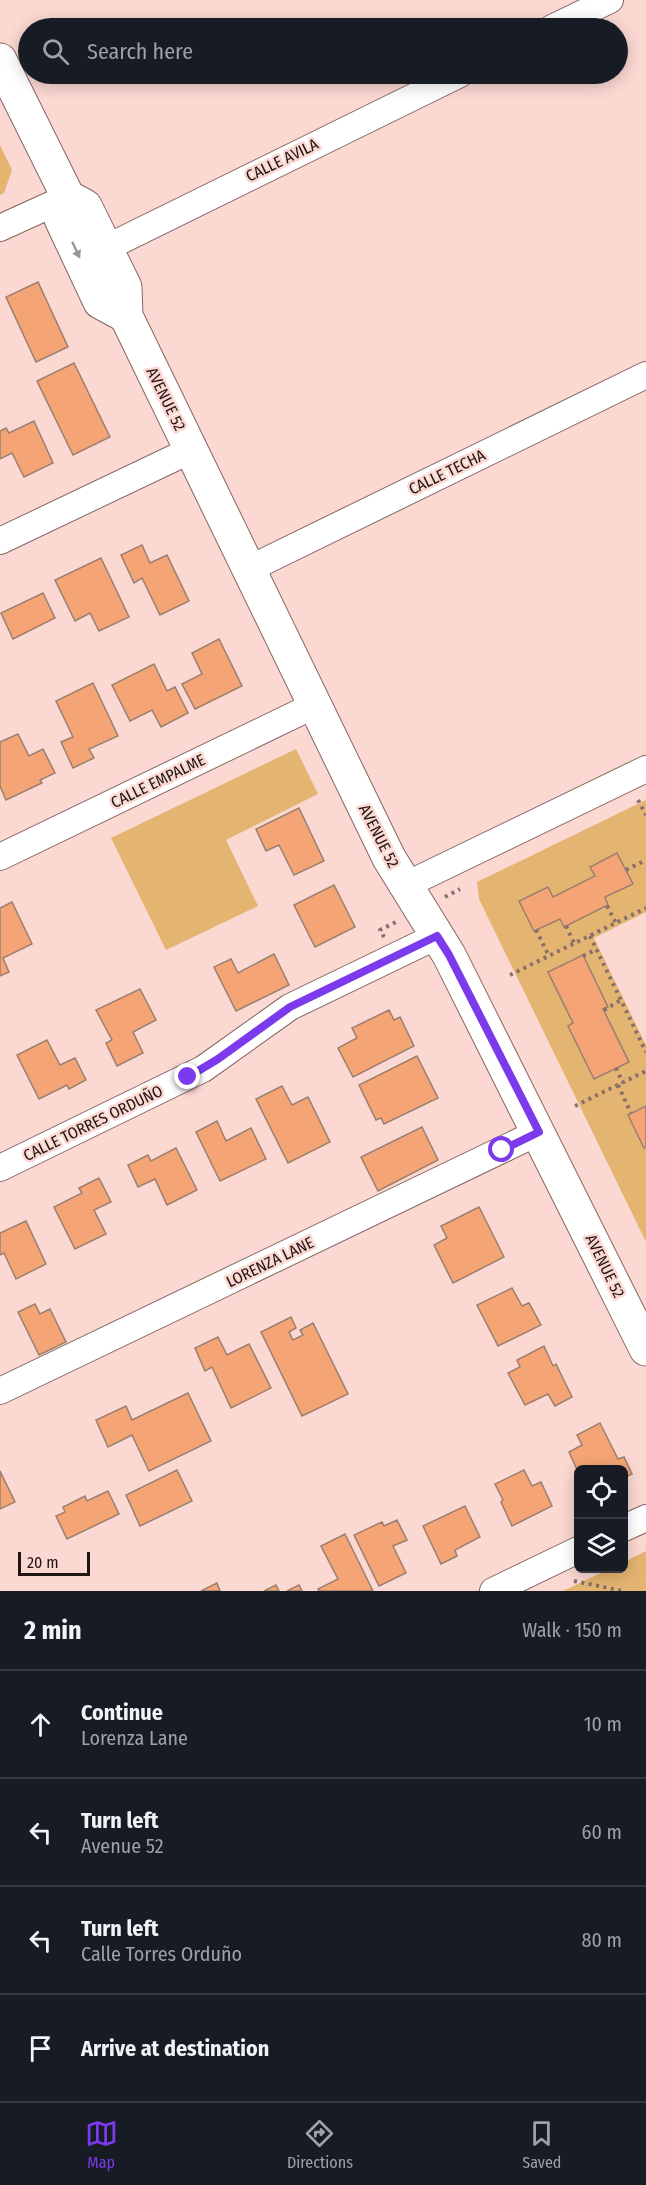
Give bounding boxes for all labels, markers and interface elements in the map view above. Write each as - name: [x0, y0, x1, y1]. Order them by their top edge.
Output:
- search box: [18, 18, 628, 84]
- icon: search: [39, 35, 72, 68]
- text: Search here: [87, 38, 193, 65]
- street label: CALLE AVILA: [243, 134, 322, 186]
- one-way arrow: [71, 242, 80, 259]
- street label: AVENUE 52: [142, 364, 190, 434]
- street label: CALLE TECHA: [406, 445, 489, 499]
- street label: CALLE EMPALME: [108, 750, 208, 812]
- street label: AVENUE 52: [355, 801, 403, 871]
- route end: [174, 1063, 200, 1089]
- street label: CALLE TORRES ORDUÑO: [20, 1081, 166, 1165]
- route start: [488, 1136, 514, 1162]
- street label: AVENUE 52: [581, 1231, 629, 1301]
- street label: LORENZA LANE: [223, 1233, 317, 1291]
- map controls: [574, 1465, 628, 1573]
- button: locate: [574, 1465, 628, 1519]
- button: layers: [574, 1519, 628, 1573]
- scale bar: [18, 1549, 90, 1576]
- text: 20 m: [27, 1553, 58, 1572]
- text: 2 min: [24, 1615, 82, 1646]
- text: Walk · 150 m: [522, 1618, 622, 1642]
- text: Continue: [81, 1699, 163, 1726]
- icon: ahead: [24, 1708, 57, 1741]
- text: 10 m: [584, 1712, 622, 1736]
- text: Lorenza Lane: [81, 1726, 188, 1750]
- text: Turn left: [81, 1807, 159, 1834]
- icon: left: [24, 1816, 57, 1849]
- text: 60 m: [582, 1820, 622, 1844]
- text: Avenue 52: [81, 1834, 164, 1858]
- text: Turn left: [81, 1915, 159, 1942]
- icon: left: [24, 1924, 57, 1957]
- text: 80 m: [582, 1928, 622, 1952]
- text: Calle Torres Orduño: [81, 1942, 242, 1966]
- icon: arrive: [24, 2032, 57, 2065]
- text: Arrive at destination: [81, 2035, 269, 2062]
- tab: Map: [85, 2117, 118, 2172]
- tab: Directions: [287, 2117, 353, 2172]
- tab: Saved: [522, 2117, 561, 2172]

